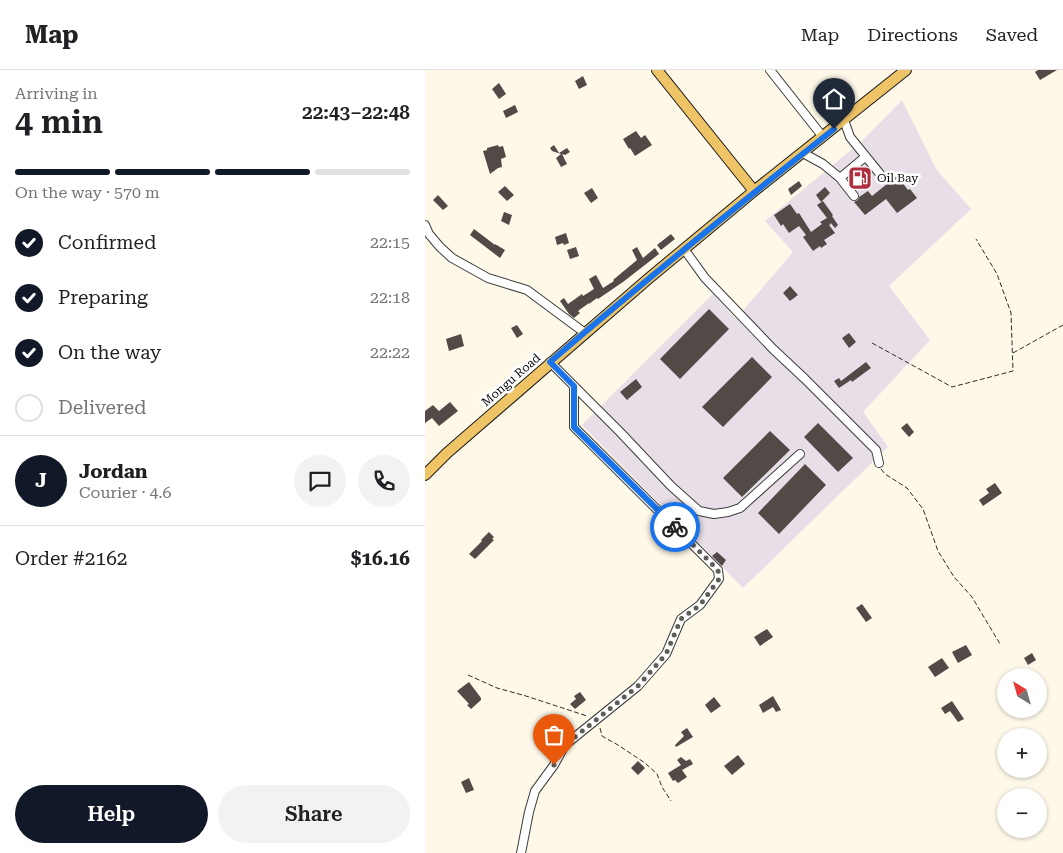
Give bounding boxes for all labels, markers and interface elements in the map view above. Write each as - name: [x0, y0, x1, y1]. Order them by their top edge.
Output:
- text: Map: [25, 21, 79, 49]
- text: Map: [801, 24, 839, 45]
- text: Directions: [867, 24, 958, 45]
- text: Saved: [986, 24, 1038, 45]
- pin: [813, 78, 855, 129]
- text: Arriving in: [15, 84, 98, 103]
- icon: home: [820, 85, 848, 113]
- text: 22:43–22:48: [302, 101, 410, 124]
- text: 4 min: [15, 103, 103, 141]
- fuel station icon: Oil Bay: [847, 165, 873, 191]
- place label: Oil Bay: [877, 171, 919, 185]
- text: On the way · 570 m: [15, 183, 160, 202]
- icon: check: [15, 229, 43, 257]
- text: Confirmed: [58, 231, 156, 254]
- text: 22:15: [370, 233, 410, 252]
- icon: check: [15, 284, 43, 312]
- text: Preparing: [58, 286, 148, 309]
- text: 22:18: [370, 288, 410, 307]
- icon: check: [15, 339, 43, 367]
- text: On the way: [58, 341, 161, 364]
- text: 22:22: [370, 343, 410, 362]
- street label: Mongu Road: [479, 350, 543, 409]
- text: Delivered: [58, 396, 146, 419]
- button: chat: [294, 455, 346, 507]
- button: phone: [358, 455, 410, 507]
- text: Jordan: [79, 460, 148, 483]
- text: J: [35, 469, 47, 492]
- text: Courier · 4.6: [79, 483, 172, 502]
- courier: [650, 502, 700, 552]
- icon: bike: [661, 513, 689, 541]
- text: Order #2162: [15, 547, 127, 570]
- text: $16.16: [351, 547, 410, 570]
- north arrow: [997, 668, 1047, 718]
- map controls: [997, 668, 1047, 838]
- pin: [533, 714, 575, 765]
- icon: bag: [540, 721, 568, 749]
- button: +: [997, 728, 1047, 778]
- button: Help: [15, 785, 208, 843]
- button: Share: [218, 785, 410, 843]
- button: −: [997, 788, 1047, 838]

